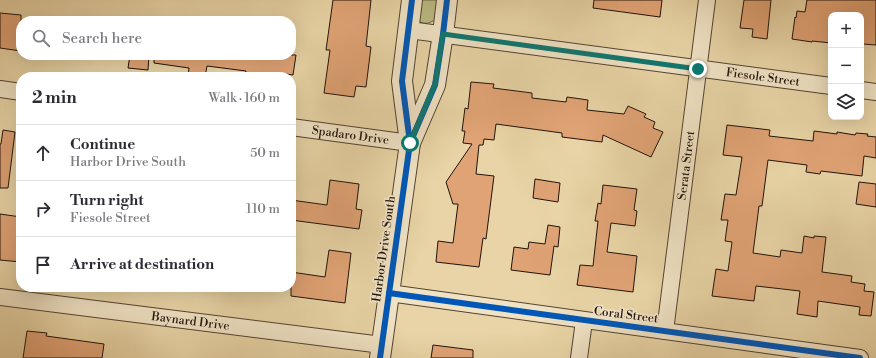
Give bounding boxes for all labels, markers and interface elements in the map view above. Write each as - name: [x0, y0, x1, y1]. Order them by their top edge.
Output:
- map controls: [828, 12, 864, 120]
- button: +: [828, 12, 864, 48]
- search box: [16, 16, 296, 60]
- icon: search: [30, 27, 52, 49]
- text: Search here: [62, 29, 142, 48]
- button: −: [828, 48, 864, 84]
- route end: [689, 60, 707, 78]
- street label: Fiesole Street: [725, 65, 802, 89]
- button: layers: [828, 84, 864, 120]
- text: 2 min: [32, 87, 77, 109]
- text: Walk · 160 m: [209, 90, 280, 106]
- street label: Spadaro Drive: [311, 122, 390, 148]
- street label: Serata Street: [674, 129, 698, 201]
- route start: [401, 134, 419, 152]
- text: Continue: [70, 135, 135, 154]
- icon: ahead: [32, 142, 54, 164]
- text: 50 m: [250, 145, 280, 161]
- text: Harbor Drive South: [70, 154, 186, 170]
- text: Turn right: [70, 191, 144, 210]
- street label: Harbor Drive South: [369, 195, 399, 303]
- icon: right: [32, 198, 54, 220]
- text: 110 m: [246, 201, 280, 217]
- text: Fiesole Street: [70, 210, 151, 226]
- icon: arrive: [32, 254, 54, 276]
- text: Arrive at destination: [70, 255, 214, 274]
- street label: Coral Street: [593, 304, 660, 326]
- street label: Baynard Drive: [150, 308, 230, 333]

